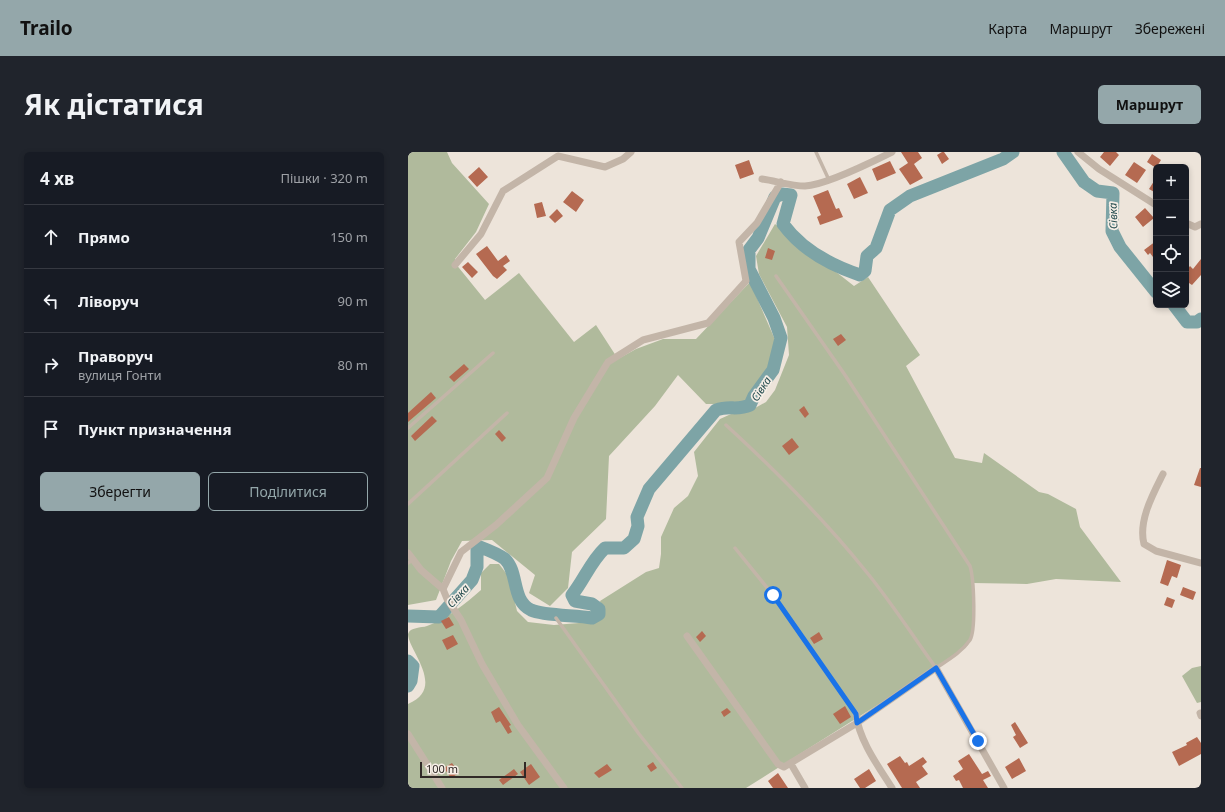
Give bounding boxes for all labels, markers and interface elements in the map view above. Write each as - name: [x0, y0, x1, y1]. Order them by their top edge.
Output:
- text: Trailo: [20, 15, 73, 41]
- text: Карта: [988, 19, 1027, 38]
- text: Маршрут: [1049, 19, 1113, 38]
- text: Збережені: [1135, 19, 1205, 38]
- text: Як дістатися: [24, 85, 204, 123]
- button: Маршрут: [1098, 85, 1201, 124]
- map controls: [1153, 164, 1189, 308]
- button: +: [1153, 164, 1189, 200]
- text: 4 хв: [40, 167, 74, 190]
- text: Пішки · 320 m: [280, 169, 368, 187]
- button: −: [1153, 200, 1189, 236]
- water label: Сівка: [1105, 203, 1120, 230]
- icon: ahead: [40, 226, 62, 248]
- text: Прямо: [78, 227, 130, 247]
- text: 150 m: [330, 228, 368, 246]
- button: locate: [1153, 236, 1189, 272]
- button: layers: [1153, 272, 1189, 308]
- icon: left: [40, 290, 62, 312]
- text: Ліворуч: [78, 291, 139, 311]
- text: 90 m: [338, 292, 368, 310]
- text: Праворуч: [78, 346, 153, 366]
- icon: right: [40, 354, 62, 376]
- text: 80 m: [338, 356, 368, 374]
- text: вулиця Гонти: [78, 366, 162, 384]
- water label: Сівка: [747, 374, 774, 404]
- icon: arrive: [40, 418, 62, 440]
- text: Пункт призначення: [78, 419, 232, 439]
- button: Зберегти: [40, 472, 200, 511]
- button: Поділитися: [208, 472, 368, 511]
- water label: Сівка: [443, 581, 472, 611]
- route start: [764, 586, 782, 604]
- route end: [969, 732, 987, 750]
- scale bar: [420, 760, 526, 779]
- text: 100 m: [426, 761, 458, 776]

